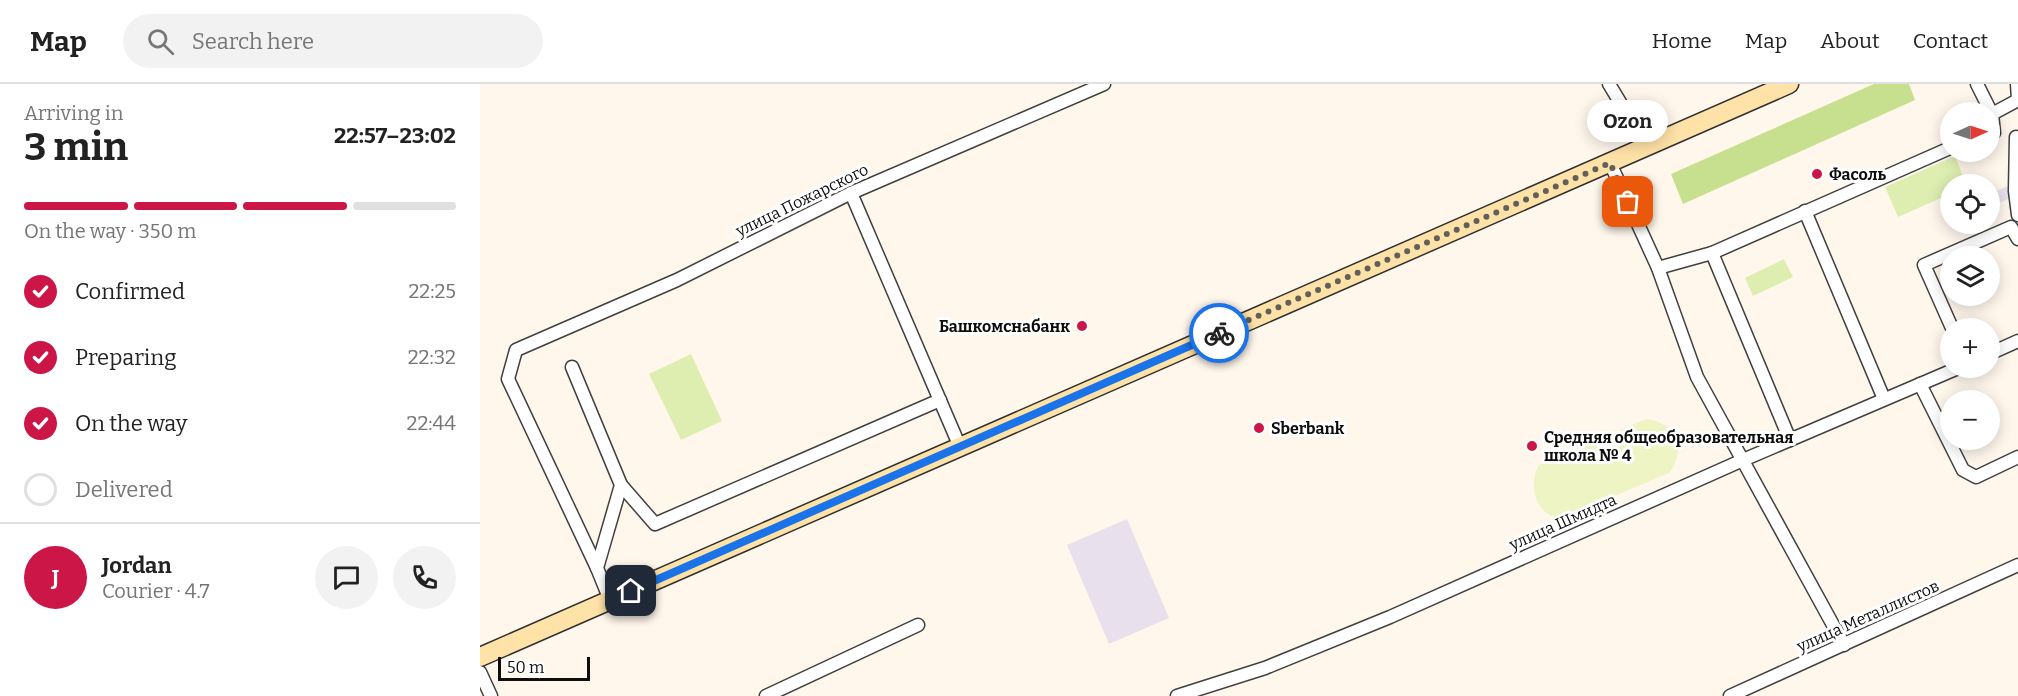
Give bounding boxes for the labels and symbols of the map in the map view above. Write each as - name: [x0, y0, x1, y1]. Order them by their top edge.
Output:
- callout: Ozon: [1588, 100, 1668, 142]
- north arrow: [1940, 102, 2000, 162]
- street label: улица Пожарского: [732, 160, 871, 241]
- place label: Фасоль: [1829, 165, 1887, 184]
- marker: Фасоль: [1810, 167, 1824, 181]
- pin: [1602, 176, 1653, 227]
- courier: [1189, 303, 1249, 363]
- place label: Башкомснабанк: [939, 317, 1070, 336]
- marker: Башкомснабанк: [1075, 319, 1089, 333]
- place label: Sberbank: [1271, 419, 1345, 438]
- marker: Sberbank: [1252, 421, 1266, 435]
- place label: Средняя общеобразовательная школа № 4: [1544, 428, 1794, 465]
- marker: Средняя общеобразовательная школа № 4: [1525, 439, 1539, 453]
- street label: улица Шмидта: [1506, 490, 1620, 555]
- pin: [605, 565, 656, 616]
- street label: улица Металлистов: [1793, 576, 1942, 656]
- scale bar: [498, 654, 590, 682]

